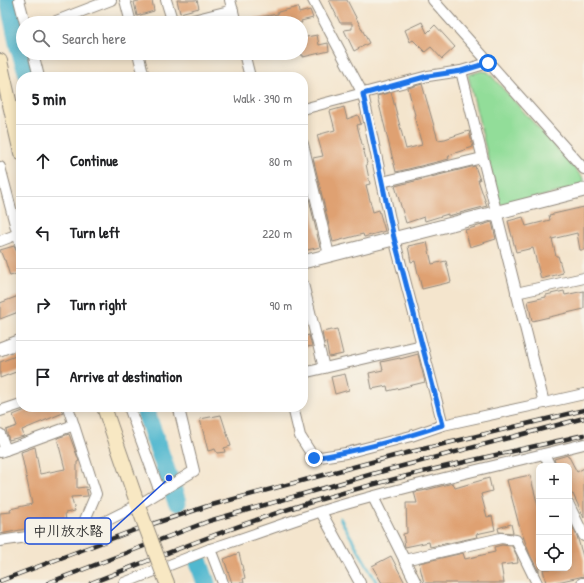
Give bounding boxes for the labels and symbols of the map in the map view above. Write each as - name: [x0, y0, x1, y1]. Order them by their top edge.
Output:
- route start: [479, 54, 497, 72]
- route end: [305, 449, 323, 467]
- callout: 中川放水路: [25, 518, 111, 544]
- text: 中川放水路: [33, 521, 103, 540]

